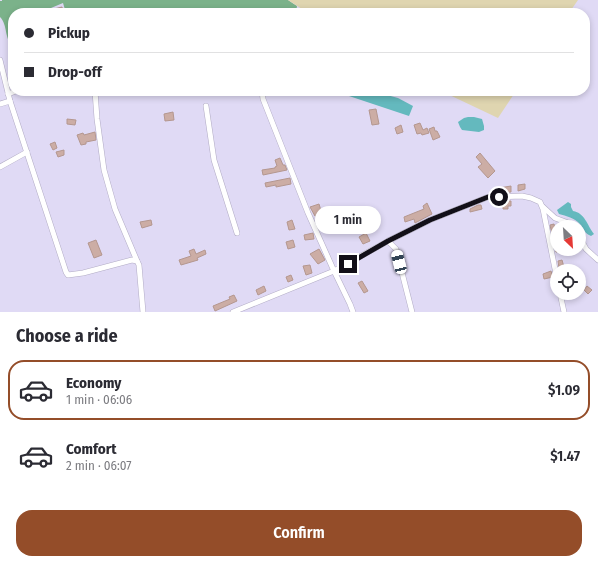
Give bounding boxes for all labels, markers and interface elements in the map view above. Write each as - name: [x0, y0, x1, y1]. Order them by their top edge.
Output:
- text: Pickup: [48, 24, 90, 42]
- text: Drop-off: [48, 63, 102, 81]
- route start: [490, 188, 508, 206]
- callout: 1 min: [315, 206, 381, 234]
- text: 1 min: [334, 212, 362, 227]
- north arrow: [550, 220, 586, 256]
- map controls: [550, 220, 586, 300]
- car: [390, 249, 408, 275]
- route end: [339, 255, 357, 273]
- button: locate: [550, 264, 586, 300]
- text: Choose a ride: [16, 325, 118, 347]
- icon: car: [18, 372, 54, 408]
- text: Economy: [66, 374, 121, 392]
- text: $1.09: [548, 381, 580, 399]
- text: 1 min · 06:06: [66, 392, 132, 407]
- icon: car: [18, 438, 54, 474]
- text: Comfort: [66, 440, 117, 458]
- text: $1.47: [550, 447, 580, 465]
- text: 2 min · 06:07: [66, 458, 132, 473]
- button: Confirm: [16, 510, 582, 556]

